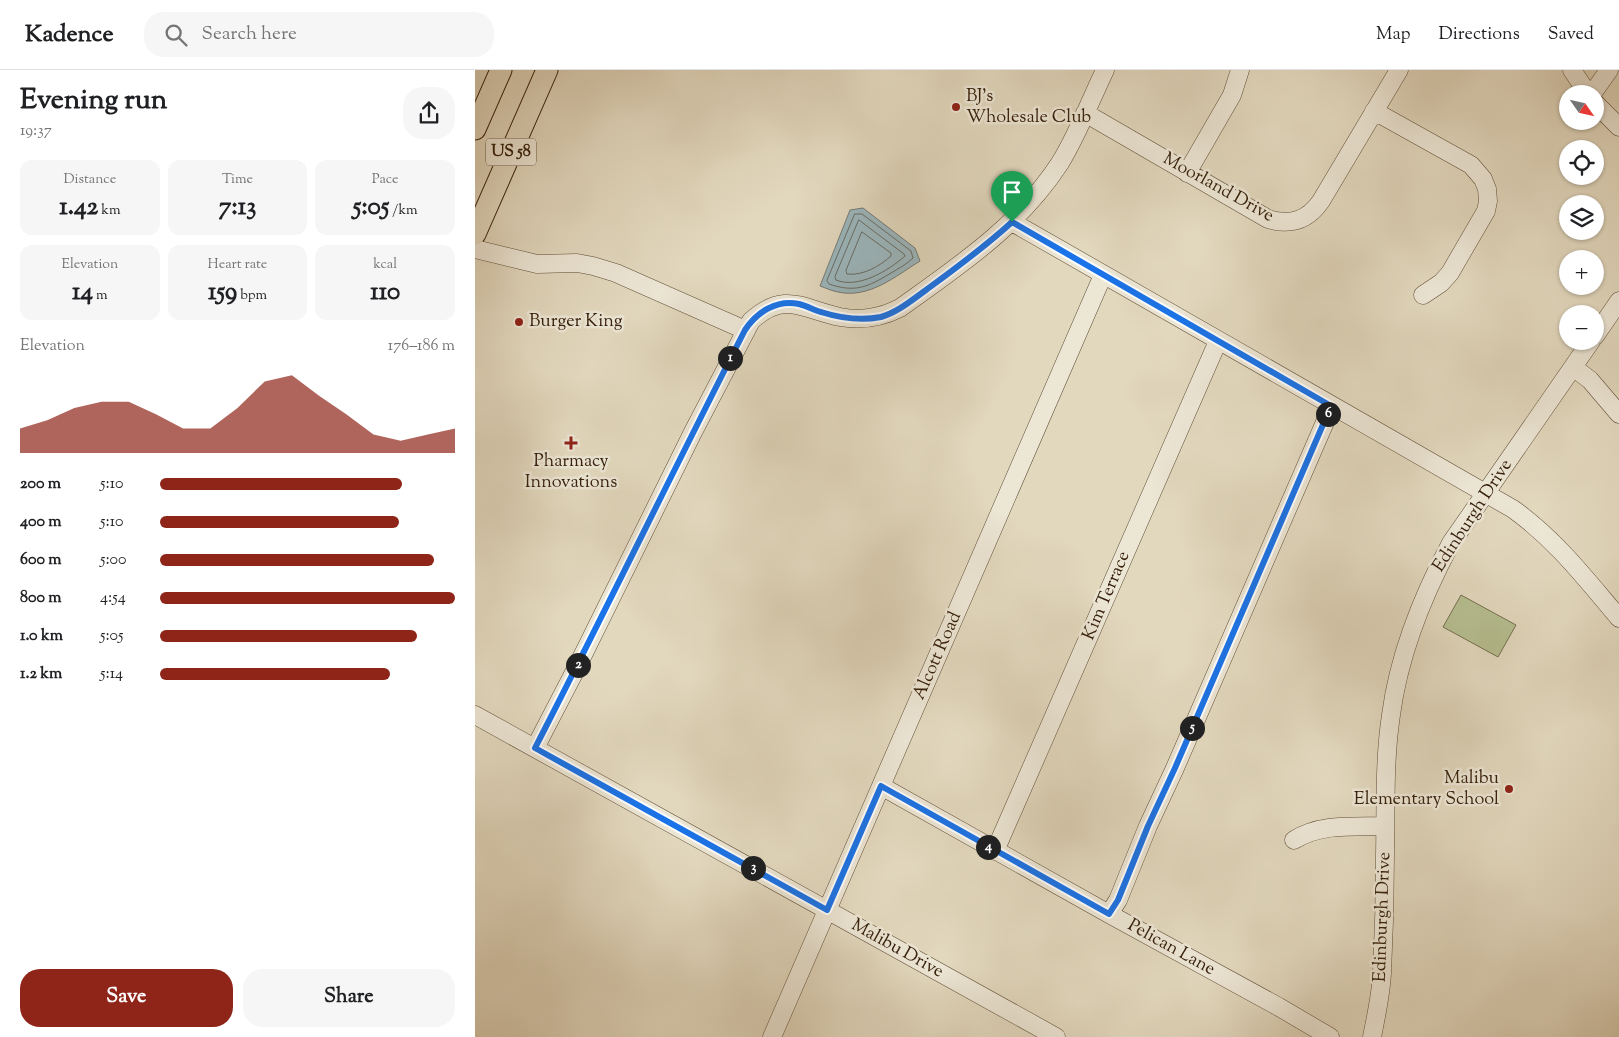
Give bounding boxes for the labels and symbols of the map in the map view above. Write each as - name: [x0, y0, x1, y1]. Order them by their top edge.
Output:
- place label: BJ's Wholesale Club: [966, 84, 1091, 131]
- north arrow: [1559, 85, 1604, 130]
- marker: BJ's Wholesale Club: [950, 101, 962, 113]
- road number: US 58: [486, 138, 536, 165]
- street label: Moorland Drive: [1158, 147, 1278, 229]
- pin: [991, 171, 1033, 222]
- place label: Burger King: [529, 309, 623, 335]
- marker: Burger King: [513, 316, 525, 328]
- pin: 1: [717, 346, 743, 370]
- pin: 6: [1315, 402, 1341, 426]
- marker: Pharmacy Innovations: [565, 437, 577, 449]
- place label: Pharmacy Innovations: [525, 449, 617, 496]
- street label: Edinburgh Drive: [1427, 454, 1519, 578]
- street label: Kim Terrace: [1077, 547, 1137, 645]
- street label: Alcott Road: [907, 608, 969, 704]
- pin: 2: [565, 652, 591, 678]
- pin: 5: [1179, 716, 1205, 740]
- place label: Malibu Elementary School: [1354, 766, 1499, 813]
- marker: Malibu Elementary School: [1503, 783, 1515, 795]
- pin: 4: [975, 834, 1001, 860]
- street label: Edinburgh Drive: [1368, 852, 1398, 982]
- pin: 3: [741, 856, 765, 880]
- street label: Malibu Drive: [846, 913, 948, 985]
- street label: Pelican Lane: [1122, 913, 1220, 983]

